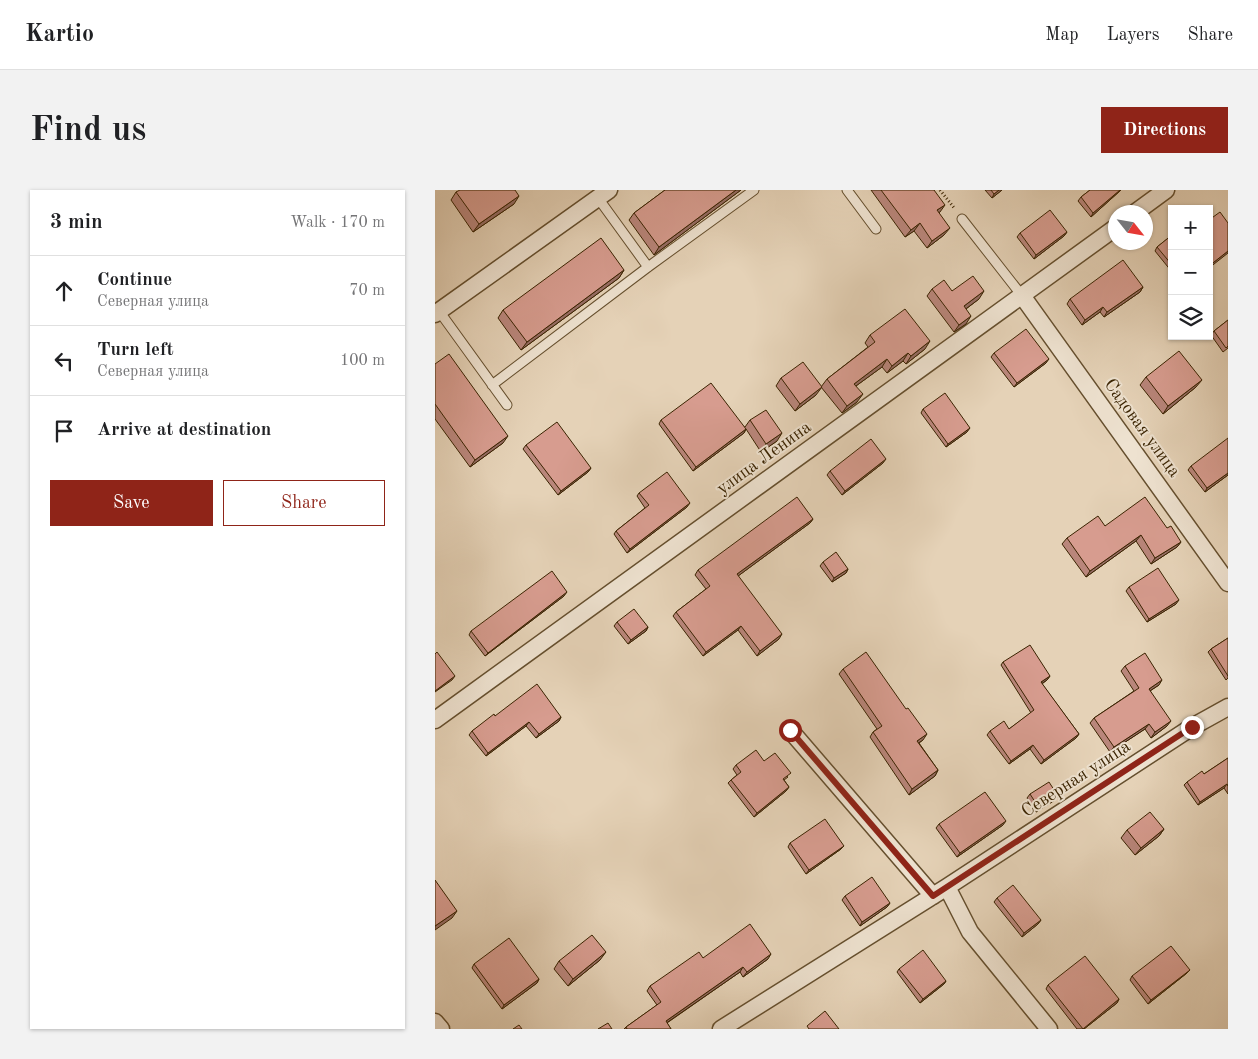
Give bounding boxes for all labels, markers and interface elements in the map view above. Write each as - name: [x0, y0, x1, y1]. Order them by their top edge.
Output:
- text: Kartio: [25, 23, 94, 47]
- text: Map: [1045, 26, 1079, 44]
- text: Layers: [1107, 26, 1159, 44]
- text: Share: [1187, 26, 1233, 44]
- button: Directions: [1101, 107, 1228, 153]
- text: Find us: [30, 113, 146, 148]
- north arrow: [1108, 205, 1153, 250]
- map controls: [1168, 205, 1213, 340]
- button: +: [1168, 205, 1213, 250]
- text: 3 min: [50, 212, 103, 233]
- text: Walk · 170 m: [290, 215, 385, 231]
- button: −: [1168, 250, 1213, 295]
- text: Continue: [97, 271, 172, 290]
- icon: ahead: [50, 277, 78, 305]
- text: 70 m: [349, 283, 385, 299]
- text: Северная улица: [97, 294, 209, 310]
- button: layers: [1168, 295, 1213, 340]
- text: Turn left: [97, 341, 174, 360]
- icon: left: [50, 347, 78, 375]
- text: 100 m: [340, 353, 385, 369]
- text: Северная улица: [97, 364, 209, 380]
- street label: Садовая улица: [1100, 376, 1184, 481]
- icon: arrive: [50, 417, 78, 445]
- street label: улица Ленина: [714, 418, 815, 498]
- text: Arrive at destination: [97, 421, 271, 440]
- button: Save: [50, 480, 213, 526]
- button: Share: [223, 480, 385, 526]
- route end: [1181, 716, 1204, 739]
- route start: [779, 719, 802, 742]
- street label: Северная улица: [1018, 737, 1134, 821]

